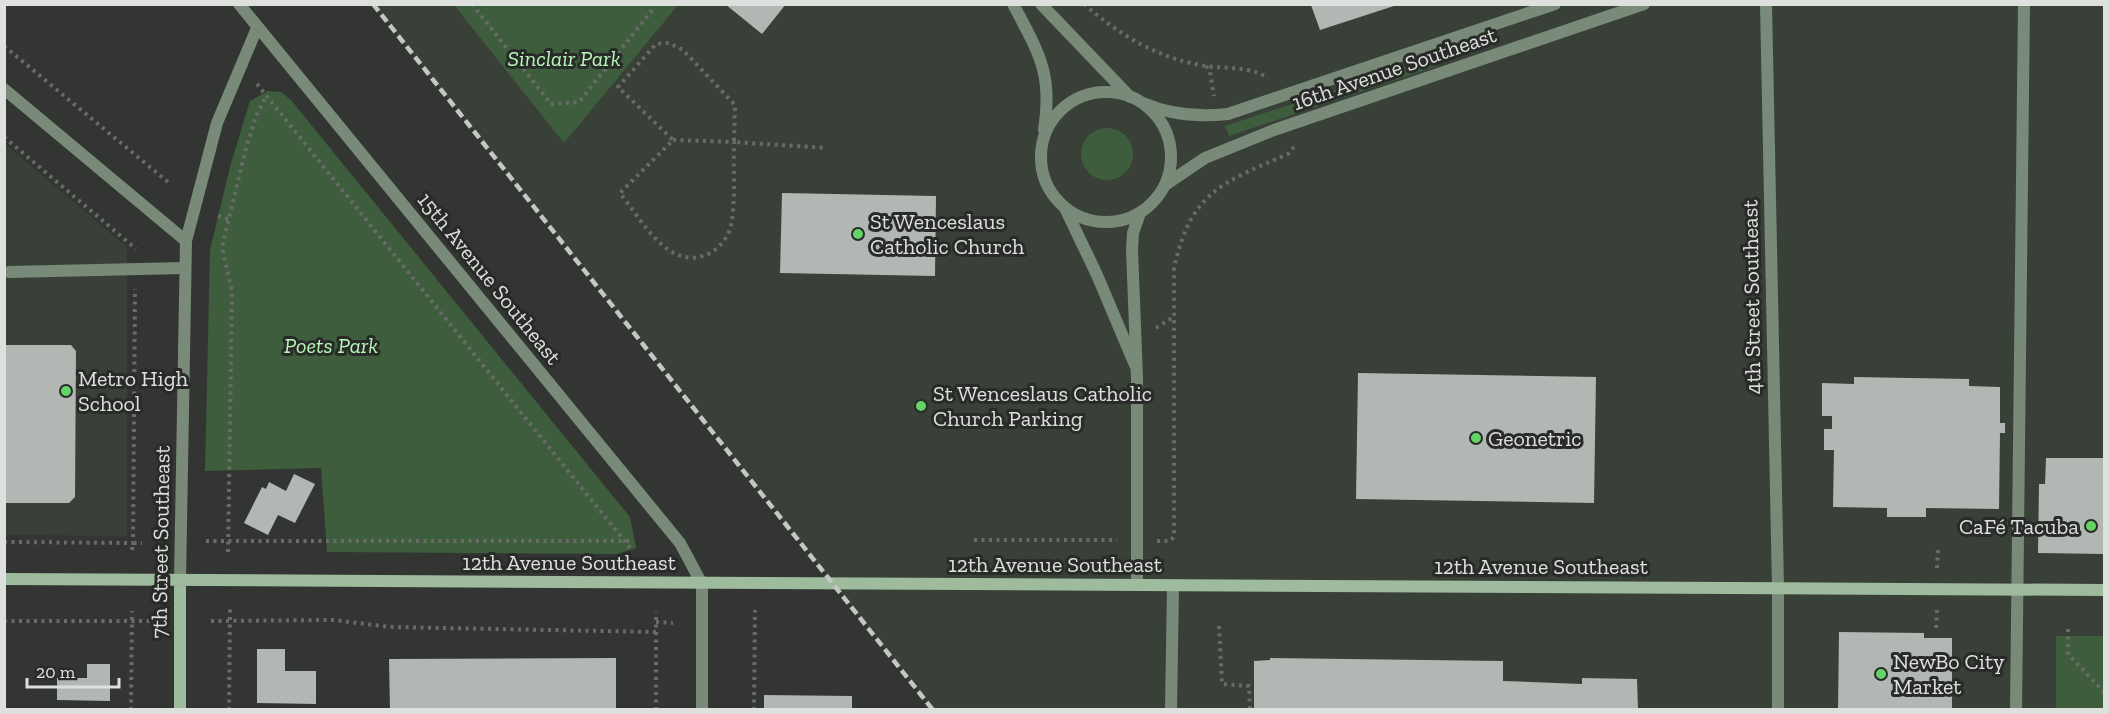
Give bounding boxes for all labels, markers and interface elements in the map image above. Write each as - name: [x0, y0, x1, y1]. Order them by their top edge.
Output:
- street label: 16th Avenue Southeast: [1289, 21, 1501, 116]
- park label: Sinclair Park: [508, 45, 621, 72]
- street label: 15th Avenue Southeast: [412, 187, 568, 370]
- street label: 4th Street Southeast: [1736, 199, 1767, 395]
- place label: St Wenceslaus Catholic Church: [870, 208, 1025, 260]
- marker: St Wenceslaus Catholic Church: [851, 227, 865, 241]
- park label: Poets Park: [284, 332, 378, 359]
- place label: Metro High School: [78, 365, 189, 417]
- place label: St Wenceslaus Catholic Church Parking: [933, 380, 1152, 432]
- marker: Metro High School: [59, 384, 73, 398]
- marker: St Wenceslaus Catholic Church Parking: [914, 399, 928, 413]
- place label: Geonetric: [1488, 425, 1582, 452]
- marker: Geonetric: [1469, 431, 1483, 445]
- street label: 7th Street Southeast: [145, 444, 176, 639]
- place label: CaFé Tacuba: [1959, 513, 2079, 540]
- marker: CaFé Tacuba: [2084, 519, 2098, 533]
- street label: 12th Avenue Southeast: [462, 549, 677, 576]
- street label: 12th Avenue Southeast: [948, 551, 1163, 578]
- street label: 12th Avenue Southeast: [1434, 553, 1649, 580]
- place label: NewBo City Market: [1893, 648, 2005, 700]
- scale bar: [27, 651, 118, 689]
- text: 20 m: [36, 661, 76, 683]
- marker: NewBo City Market: [1874, 667, 1888, 681]

